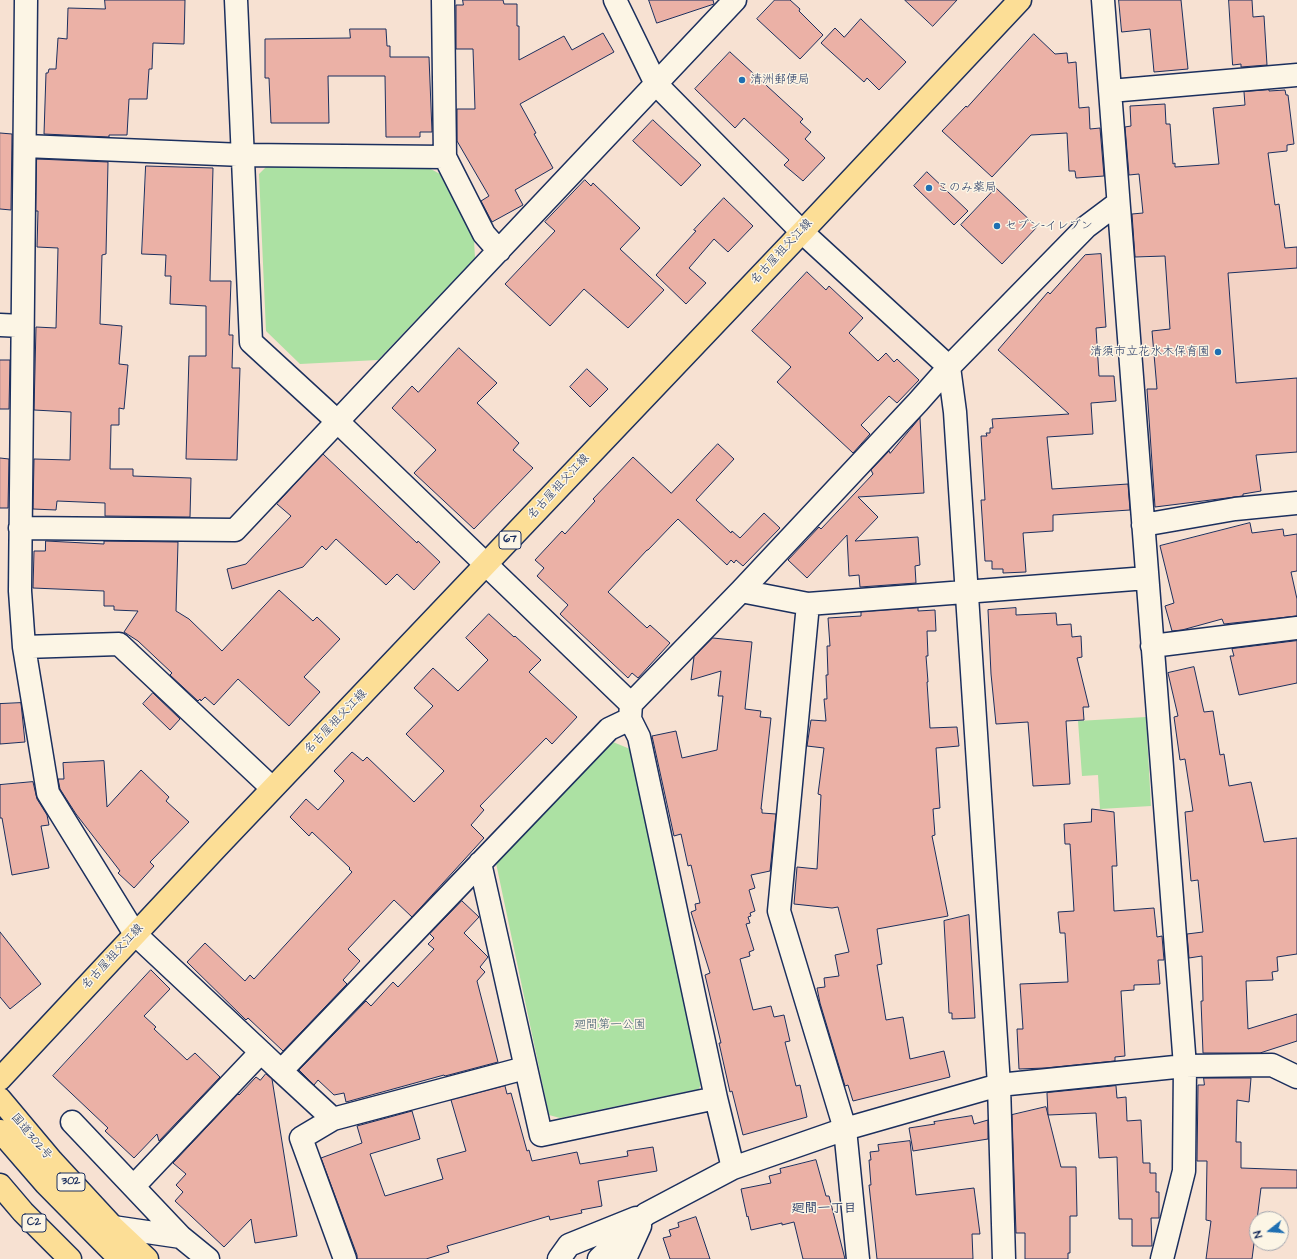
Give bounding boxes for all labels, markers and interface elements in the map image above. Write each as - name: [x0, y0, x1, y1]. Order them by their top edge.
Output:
- place label: 清洲郵便局: [750, 73, 810, 87]
- marker: 清洲郵便局: [737, 75, 747, 85]
- place label: このみ薬局: [937, 181, 997, 195]
- marker: このみ薬局: [924, 183, 934, 193]
- street label: 名古屋祖父江線: [748, 216, 816, 288]
- place label: セブン-イレブン: [1005, 219, 1093, 233]
- marker: セブン-イレブン: [992, 221, 1002, 231]
- place label: 清須市立花水木保育園: [1090, 345, 1210, 359]
- marker: 清須市立花水木保育園: [1213, 347, 1223, 357]
- street label: 名古屋祖父江線: [525, 451, 593, 523]
- road number: 67: [499, 531, 521, 549]
- street label: 名古屋祖父江線: [302, 687, 370, 757]
- street label: 名古屋祖父江線: [79, 921, 147, 993]
- park label: 廻間第一公園: [574, 1018, 646, 1032]
- street label: 国道302号: [7, 1111, 55, 1163]
- road number: 302: [57, 1173, 85, 1191]
- district label: 廻間一丁目: [792, 1201, 856, 1217]
- north arrow: [1249, 1211, 1289, 1251]
- road number: C2: [22, 1214, 46, 1232]
- text: N: [1250, 1229, 1266, 1240]

